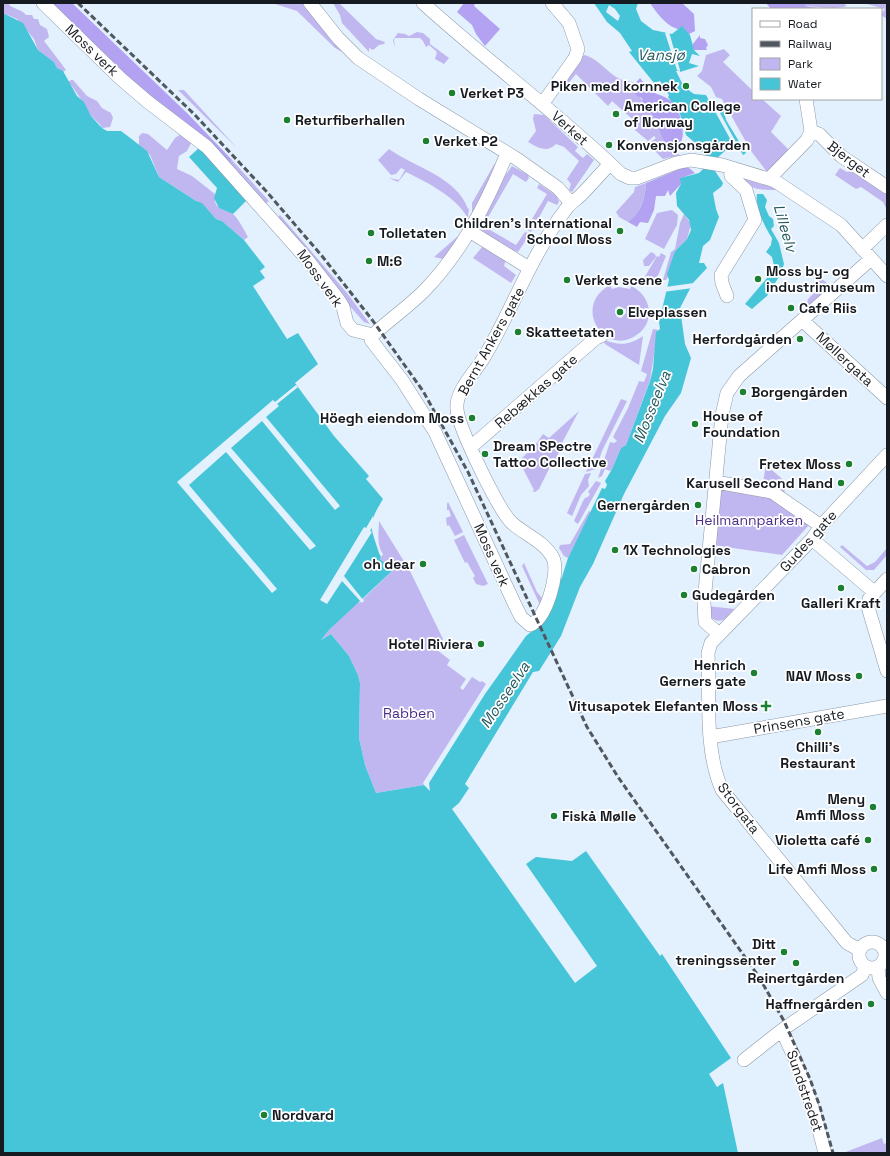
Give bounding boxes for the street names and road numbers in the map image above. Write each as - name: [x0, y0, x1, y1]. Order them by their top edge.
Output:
- street label: Moss verk: [61, 20, 123, 80]
- street label: Verket: [548, 107, 592, 149]
- street label: Bjerget: [824, 137, 874, 181]
- street label: Moss verk: [293, 245, 347, 311]
- street label: Bernt Ankers gate: [454, 284, 528, 398]
- street label: Møllergata: [813, 328, 877, 390]
- street label: Rebækkas gate: [491, 350, 581, 432]
- street label: Gudes gate: [775, 506, 841, 576]
- street label: Moss verk: [470, 521, 514, 590]
- street label: Prinsens gate: [752, 704, 846, 738]
- street label: Storgata: [714, 779, 764, 837]
- street label: Sundstredet: [783, 1048, 827, 1134]

